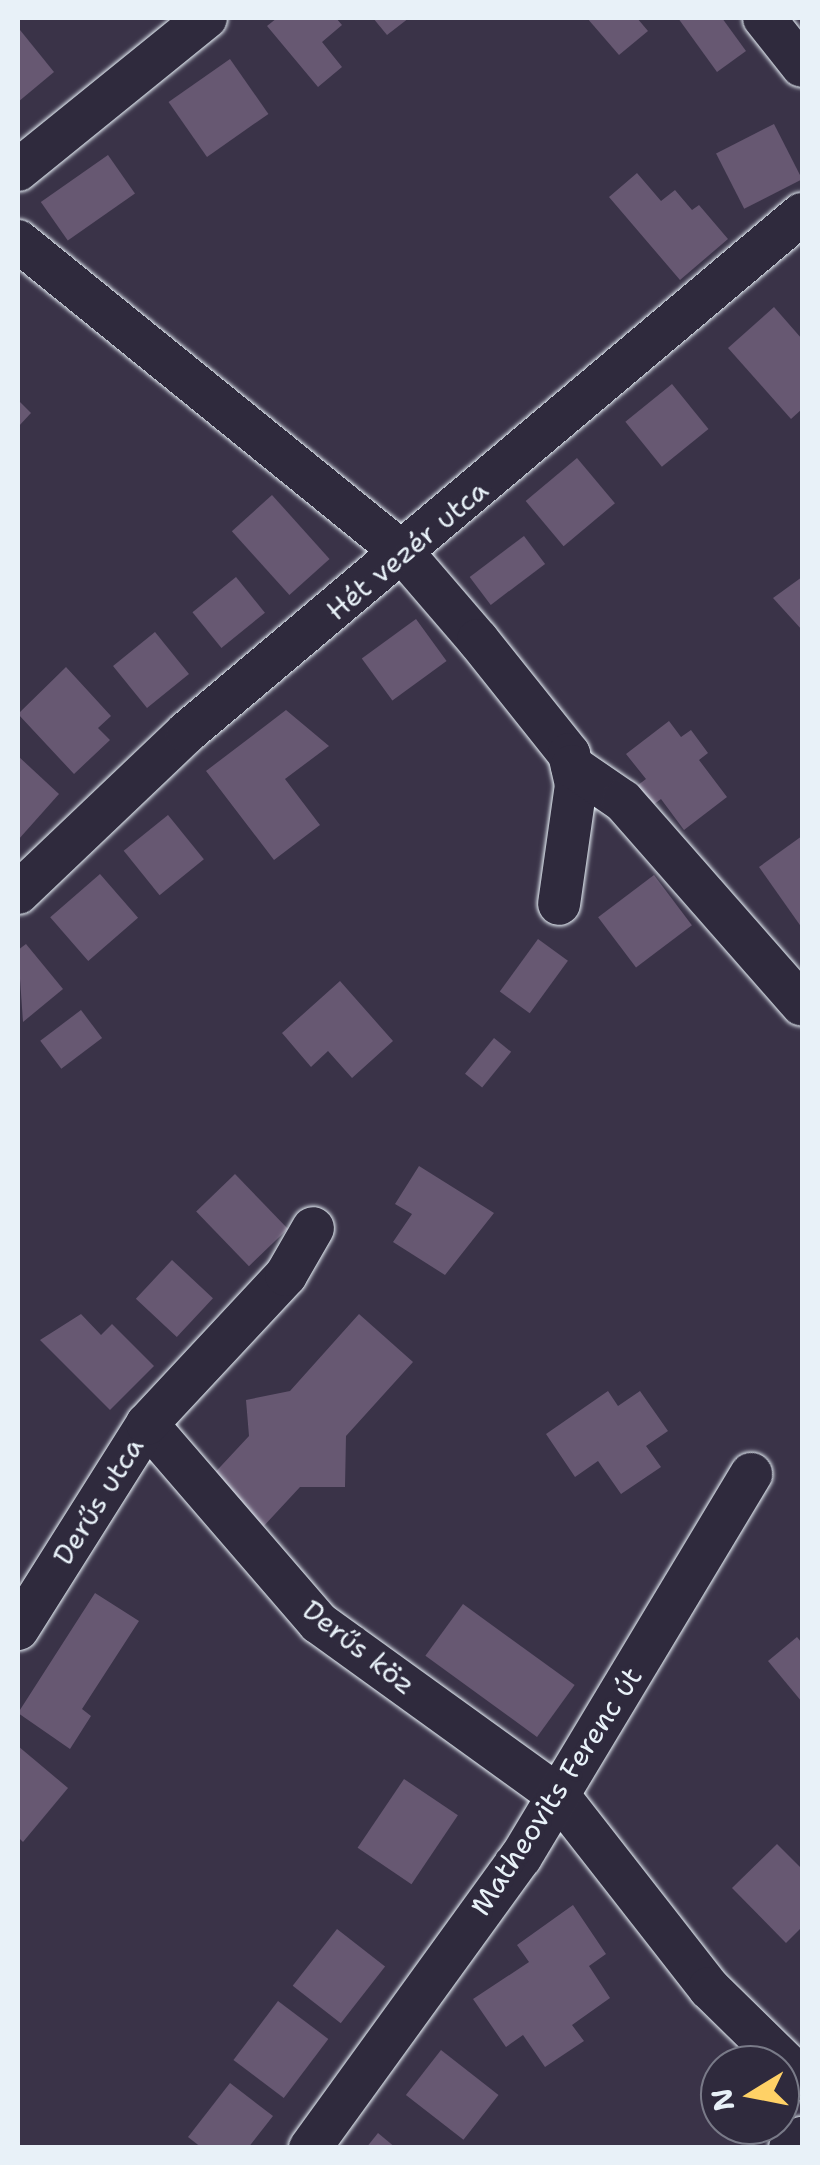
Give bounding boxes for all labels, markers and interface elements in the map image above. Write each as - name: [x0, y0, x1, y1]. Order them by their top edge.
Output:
- street label: Hét vezér utca: [320, 473, 494, 627]
- street label: Derűs utca: [46, 1431, 150, 1571]
- street label: Derűs köz: [296, 1593, 422, 1701]
- street label: Matheovits Ferenc út: [463, 1661, 649, 1921]
- north arrow: [700, 2045, 800, 2145]
- text: N: [702, 2086, 743, 2114]

